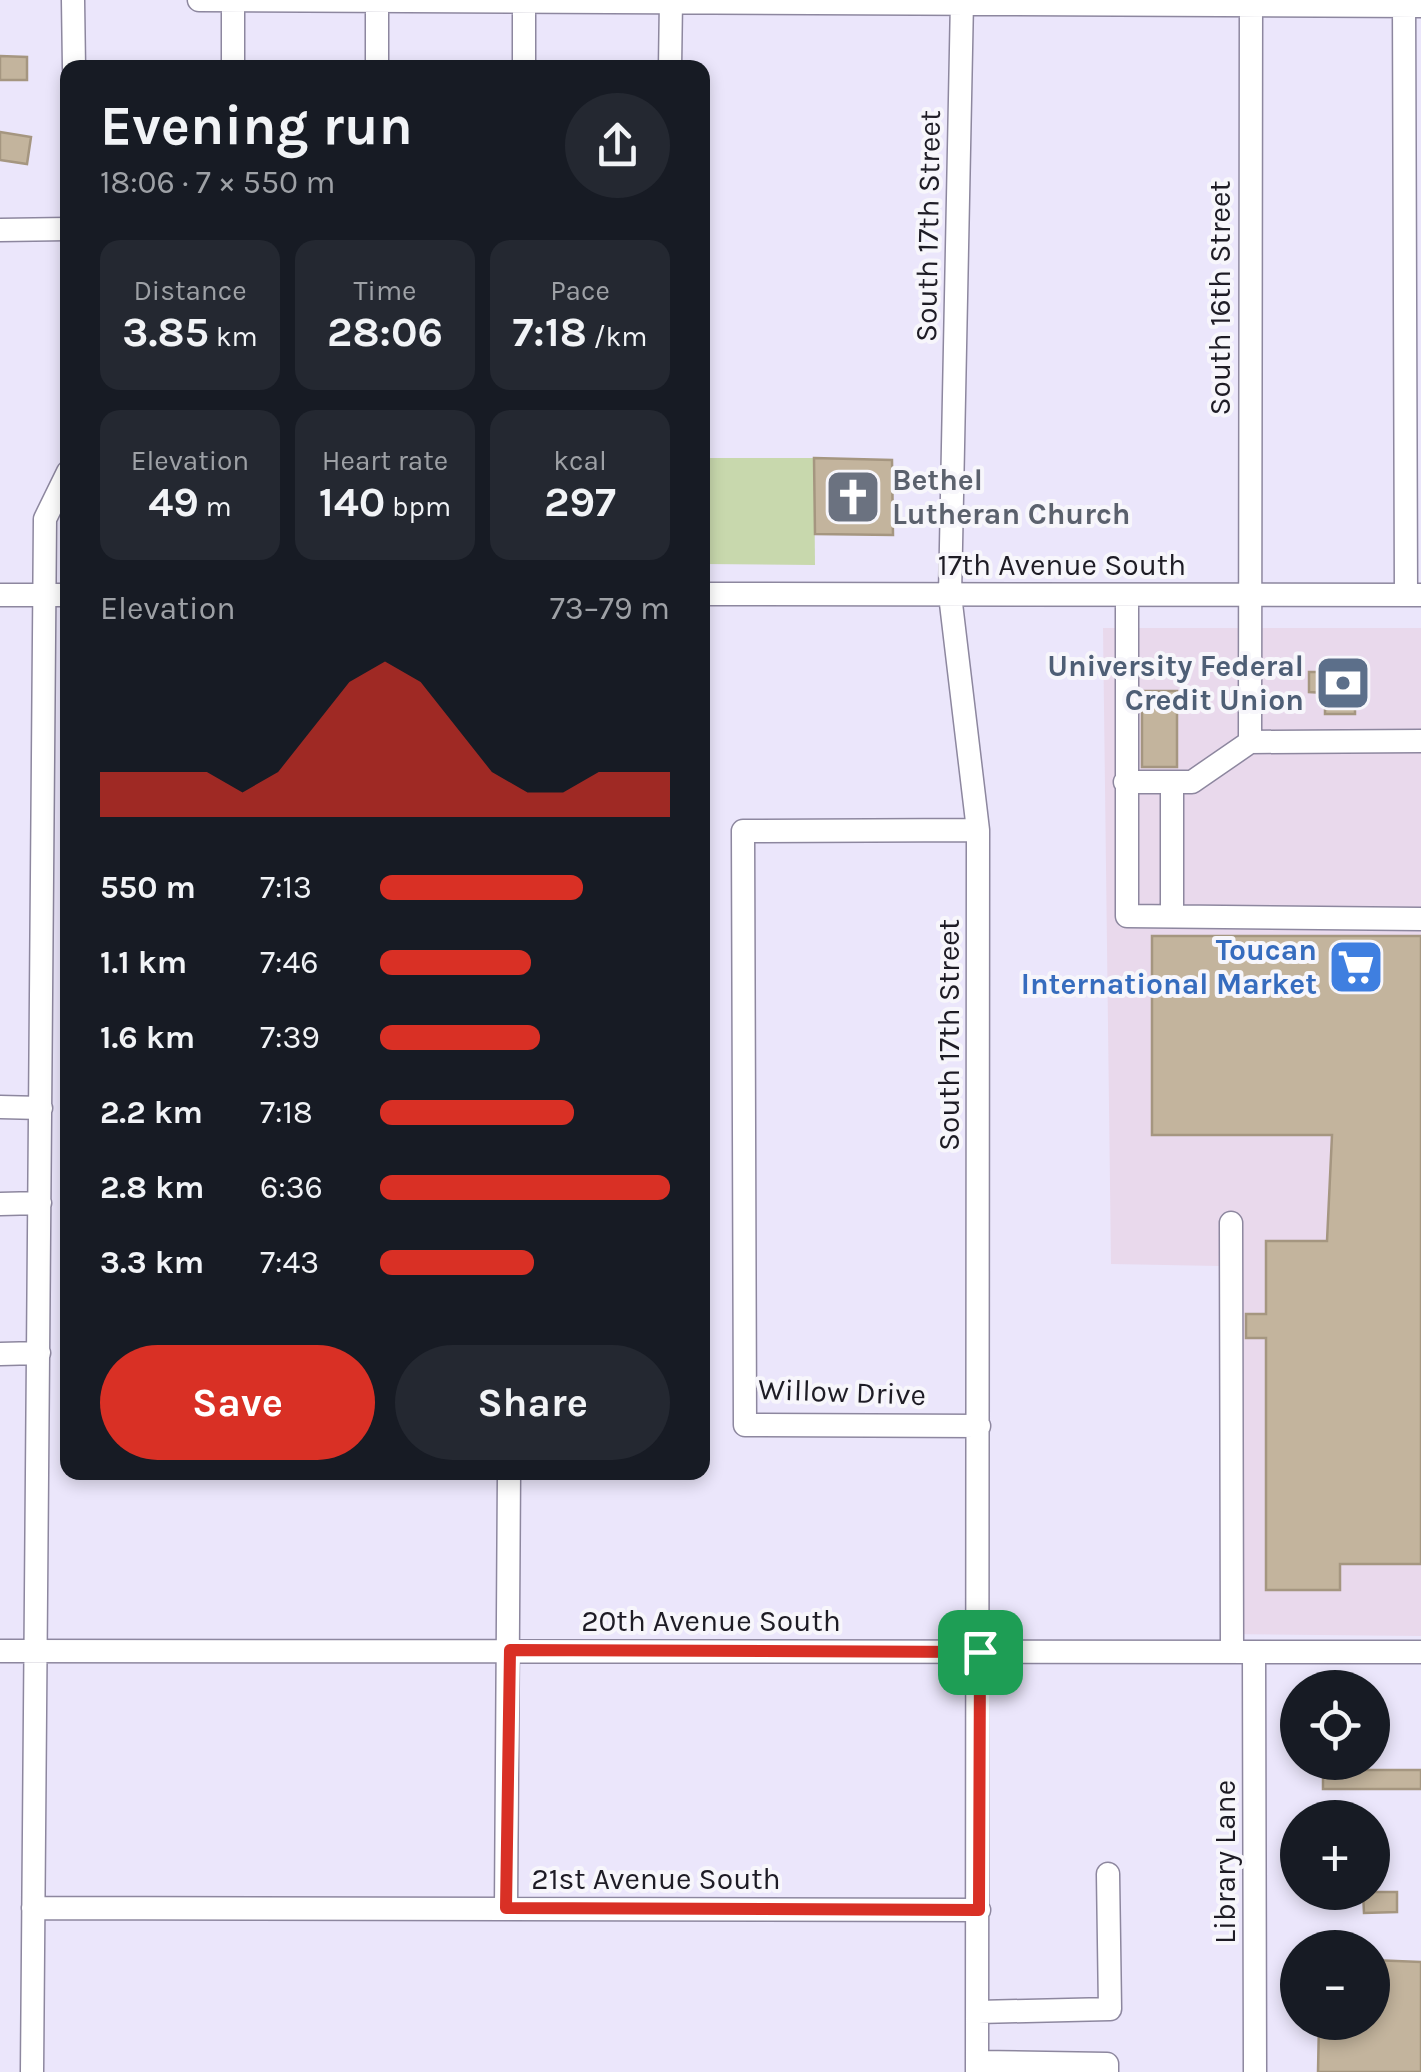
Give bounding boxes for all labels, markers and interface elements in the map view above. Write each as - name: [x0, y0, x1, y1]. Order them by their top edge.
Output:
- button: share: [565, 93, 670, 198]
- text: Evening run: [100, 94, 413, 158]
- street label: South 17th Street: [908, 110, 948, 342]
- text: 18:06 · 7 × 550 m: [100, 164, 336, 201]
- street label: South 16th Street: [1202, 180, 1238, 416]
- text: Distance: [133, 274, 247, 307]
- text: Time: [354, 274, 416, 307]
- text: Pace: [550, 274, 610, 307]
- text: 3.85: [122, 307, 209, 357]
- text: 28:06: [327, 307, 443, 357]
- text: 7:18: [512, 307, 587, 357]
- text: km: [209, 320, 258, 353]
- text: /km: [587, 320, 648, 353]
- text: Elevation: [131, 444, 249, 477]
- text: Heart rate: [322, 444, 448, 477]
- text: kcal: [553, 444, 607, 477]
- place label: Bethel Lutheran Church: [892, 462, 1131, 532]
- church icon: Bethel Lutheran Church: [823, 467, 883, 527]
- text: 49: [148, 477, 199, 527]
- text: 140: [319, 477, 385, 527]
- text: 297: [544, 477, 616, 527]
- text: m: [199, 490, 232, 523]
- text: bpm: [385, 490, 451, 523]
- street label: 17th Avenue South: [938, 547, 1186, 583]
- text: Elevation: [100, 590, 235, 627]
- text: 73–79 m: [550, 590, 670, 627]
- place label: University Federal Credit Union: [1047, 648, 1304, 718]
- bank icon: University Federal Credit Union: [1313, 653, 1373, 713]
- text: 550 m: [100, 869, 196, 906]
- text: 7:13: [260, 869, 312, 906]
- street label: South 17th Street: [931, 919, 967, 1151]
- place label: Toucan International Market: [1021, 932, 1317, 1002]
- supermarket icon: Toucan International Market: [1326, 937, 1386, 997]
- text: 1.1 km: [100, 944, 187, 981]
- text: 7:46: [260, 944, 319, 981]
- text: 1.6 km: [100, 1019, 195, 1056]
- text: 7:39: [260, 1019, 320, 1056]
- text: 2.2 km: [100, 1094, 203, 1131]
- text: 7:18: [260, 1094, 313, 1131]
- text: 2.8 km: [100, 1169, 204, 1206]
- text: 6:36: [260, 1169, 323, 1206]
- text: 3.3 km: [100, 1244, 204, 1281]
- text: 7:43: [260, 1244, 319, 1281]
- button: Save: [100, 1345, 375, 1460]
- button: Share: [395, 1345, 670, 1460]
- street label: Willow Drive: [757, 1371, 927, 1413]
- street label: 20th Avenue South: [581, 1603, 841, 1639]
- pin: [938, 1610, 1023, 1695]
- icon: arrive: [953, 1625, 1008, 1680]
- map controls: [1280, 1670, 1390, 2040]
- button: locate: [1280, 1670, 1390, 1780]
- street label: Library Lane: [1207, 1780, 1243, 1944]
- button: +: [1280, 1800, 1390, 1910]
- street label: 21st Avenue South: [531, 1861, 781, 1897]
- button: −: [1280, 1930, 1390, 2040]

